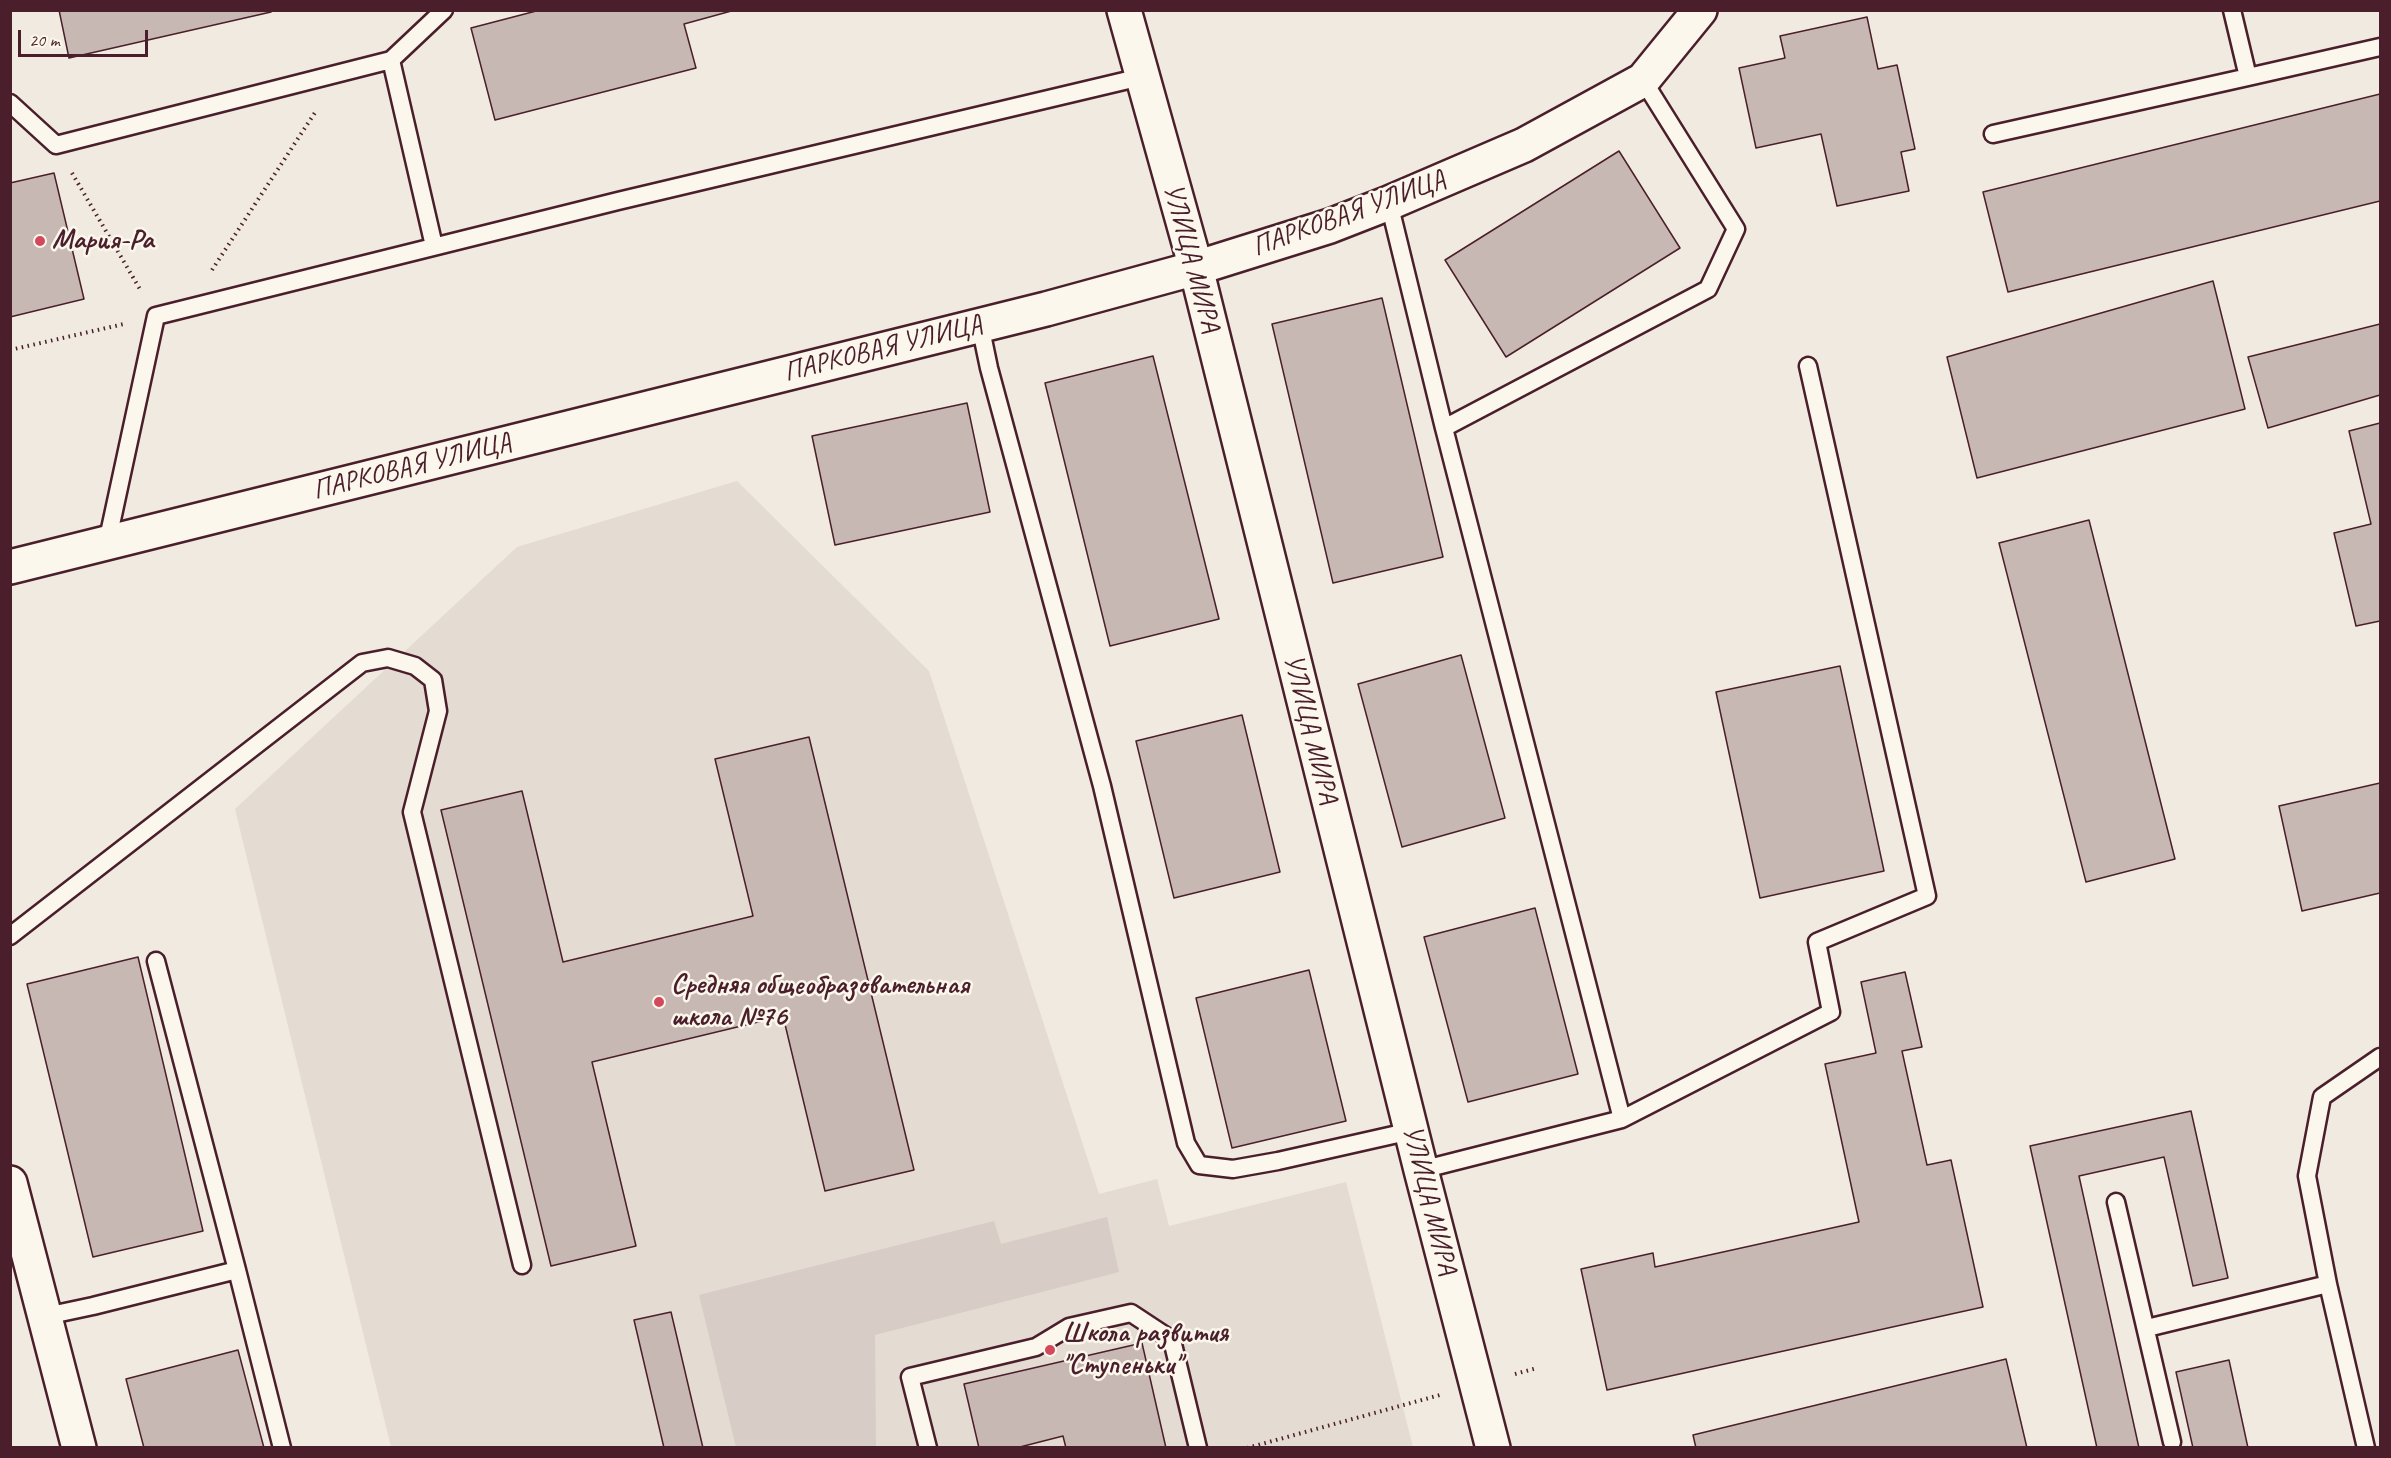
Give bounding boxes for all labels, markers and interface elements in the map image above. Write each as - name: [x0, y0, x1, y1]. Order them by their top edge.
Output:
- scale bar: [21, 18, 152, 56]
- text: 20 m: [29, 29, 60, 51]
- street label: ПАРКОВАЯ УЛИЦА: [1248, 163, 1450, 265]
- street label: УЛИЦА МИРА: [1155, 180, 1227, 336]
- place label: Мария-Ра: [52, 224, 153, 258]
- marker: Мария-Ра: [33, 234, 47, 248]
- street label: ПАРКОВАЯ УЛИЦА: [780, 308, 986, 390]
- street label: ПАРКОВАЯ УЛИЦА: [309, 426, 515, 508]
- street label: УЛИЦА МИРА: [1275, 651, 1345, 807]
- place label: Средняя общеобразовательная школа №76: [671, 969, 969, 1035]
- marker: Средняя общеобразовательная школа №76: [652, 995, 666, 1009]
- street label: УЛИЦА МИРА: [1394, 1122, 1464, 1278]
- place label: Школа развития "Ступеньки": [1062, 1317, 1228, 1383]
- marker: Школа развития "Ступеньки": [1043, 1343, 1057, 1357]

